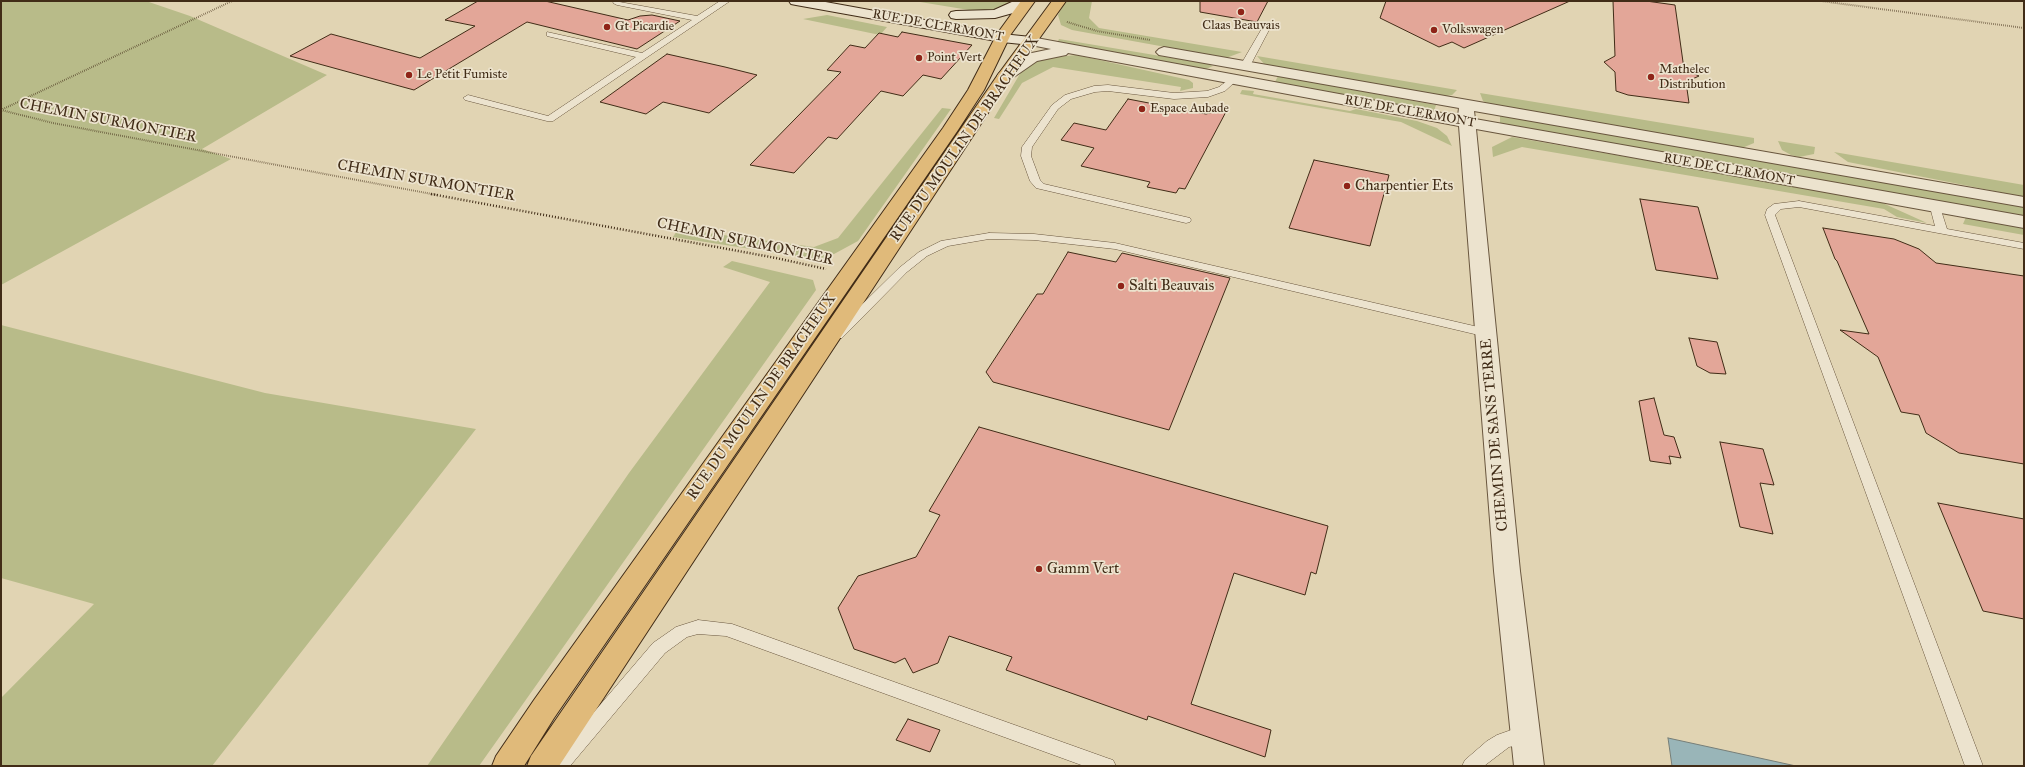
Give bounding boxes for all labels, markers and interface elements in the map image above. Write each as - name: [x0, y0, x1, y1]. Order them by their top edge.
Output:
- street label: RUE DE CLERMONT: [871, 7, 1005, 45]
- marker: Claas Beauvais: [1236, 7, 1246, 17]
- place label: Claas Beauvais: [1202, 18, 1280, 34]
- place label: Gt Picardie: [615, 19, 674, 35]
- marker: Gt Picardie: [602, 22, 612, 32]
- place label: Volkswagen: [1442, 22, 1504, 38]
- marker: Volkswagen: [1429, 25, 1439, 35]
- street label: RUE DU MOULIN DE BRACHEUX: [887, 32, 1043, 246]
- place label: Point Vert: [927, 50, 982, 66]
- marker: Point Vert: [914, 53, 924, 63]
- place label: Mathelec Distribution: [1659, 62, 1726, 93]
- place label: Le Petit Fumiste: [417, 67, 507, 83]
- marker: Le Petit Fumiste: [404, 70, 414, 80]
- marker: Mathelec Distribution: [1646, 72, 1656, 82]
- street label: RUE DE CLERMONT: [1343, 93, 1477, 131]
- street label: CHEMIN SURMONTIER: [18, 95, 198, 147]
- place label: Espace Aubade: [1150, 101, 1229, 117]
- marker: Espace Aubade: [1137, 104, 1147, 114]
- street label: RUE DE CLERMONT: [1662, 151, 1796, 189]
- street label: CHEMIN SURMONTIER: [336, 157, 516, 205]
- place label: Charpentier Ets: [1355, 177, 1453, 195]
- marker: Charpentier Ets: [1342, 181, 1352, 191]
- street label: CHEMIN SURMONTIER: [655, 214, 835, 270]
- place label: Salti Beauvais: [1129, 277, 1214, 295]
- marker: Salti Beauvais: [1116, 281, 1126, 291]
- street label: RUE DU MOULIN DE BRACHEUX: [684, 290, 840, 504]
- street label: CHEMIN DE SANS TERRE: [1478, 338, 1512, 532]
- place label: Gamm Vert: [1047, 560, 1119, 578]
- marker: Gamm Vert: [1034, 564, 1044, 574]

